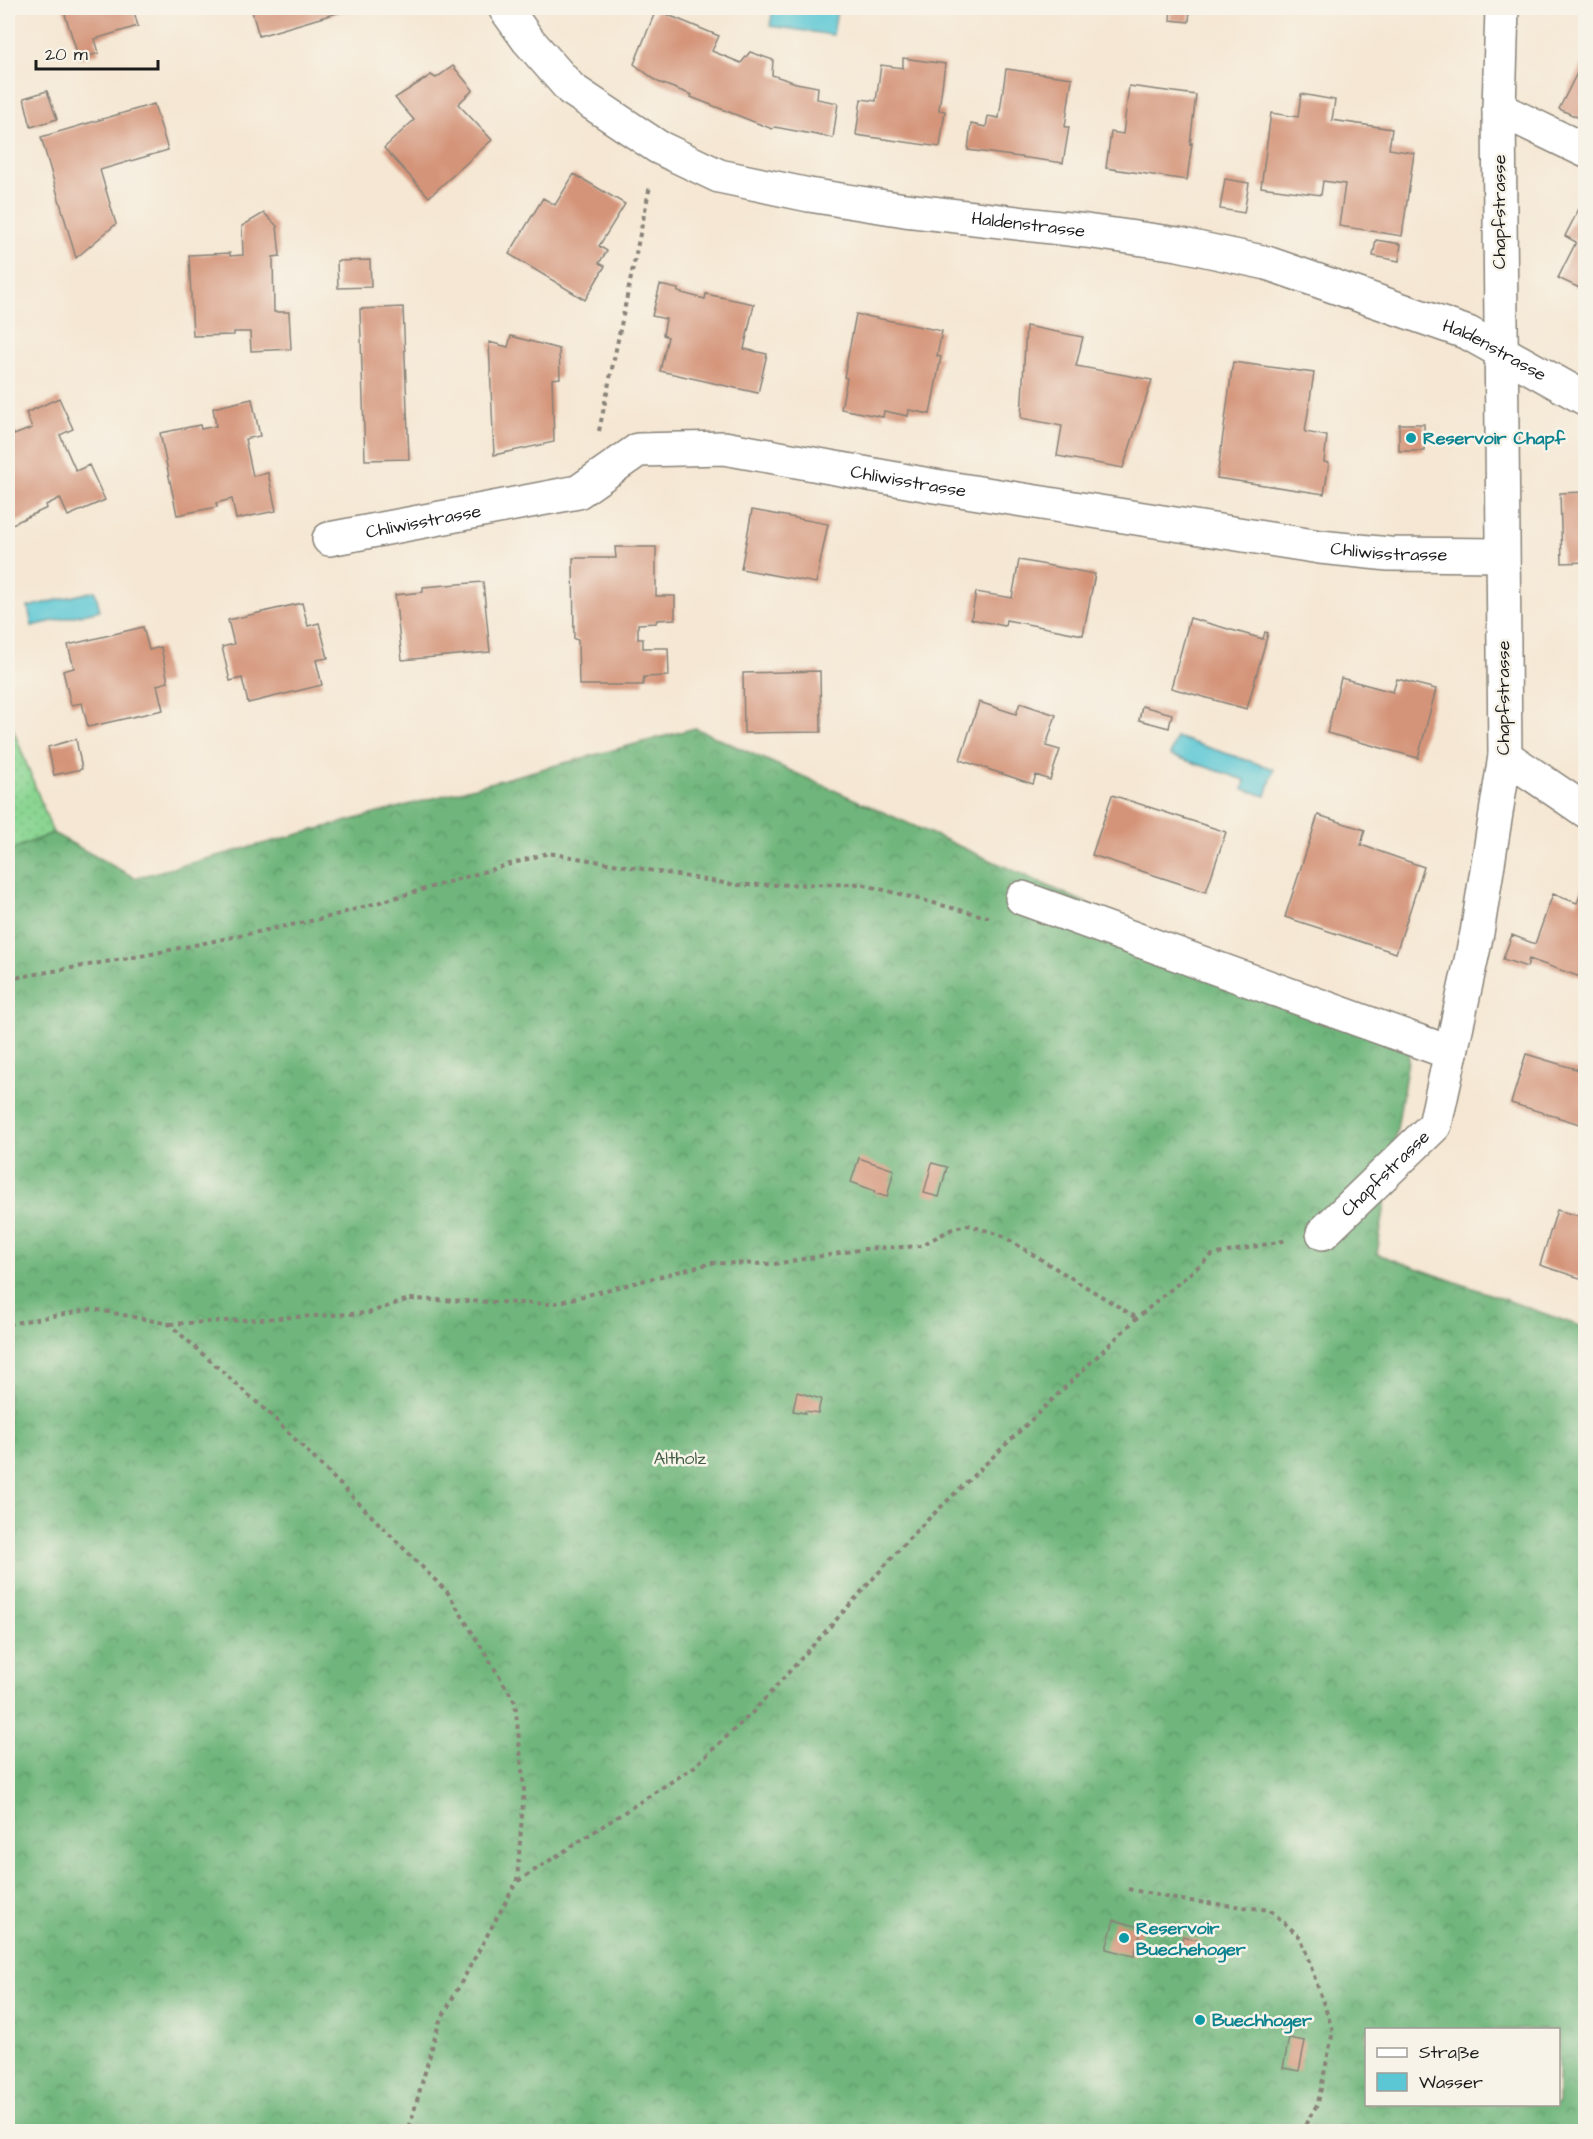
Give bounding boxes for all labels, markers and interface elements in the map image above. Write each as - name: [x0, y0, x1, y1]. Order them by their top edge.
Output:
- scale bar: [36, 33, 158, 71]
- text: 20 m: [45, 42, 88, 67]
- street label: Chapfstrasse: [1487, 154, 1512, 269]
- street label: Haldenstrasse: [970, 205, 1087, 243]
- street label: Haldenstrasse: [1439, 313, 1551, 387]
- place label: Reservoir Chapf: [1423, 426, 1566, 451]
- marker: Reservoir Chapf: [1404, 431, 1418, 445]
- street label: Chliwisstrasse: [849, 459, 968, 503]
- street label: Chliwisstrasse: [364, 498, 483, 544]
- street label: Chliwisstrasse: [1329, 536, 1448, 567]
- street label: Chapfstrasse: [1491, 640, 1516, 755]
- street label: Chapfstrasse: [1335, 1124, 1435, 1222]
- park label: Altholz: [654, 1446, 706, 1471]
- place label: Reservoir Buechehoger: [1136, 1916, 1246, 1963]
- marker: Reservoir Buechehoger: [1117, 1931, 1131, 1945]
- place label: Buechhoger: [1212, 2008, 1312, 2034]
- marker: Buechhoger: [1193, 2013, 1207, 2027]
- legend: [1365, 2028, 1560, 2106]
- text: Straße: [1419, 2040, 1480, 2065]
- text: Wasser: [1419, 2070, 1483, 2095]

